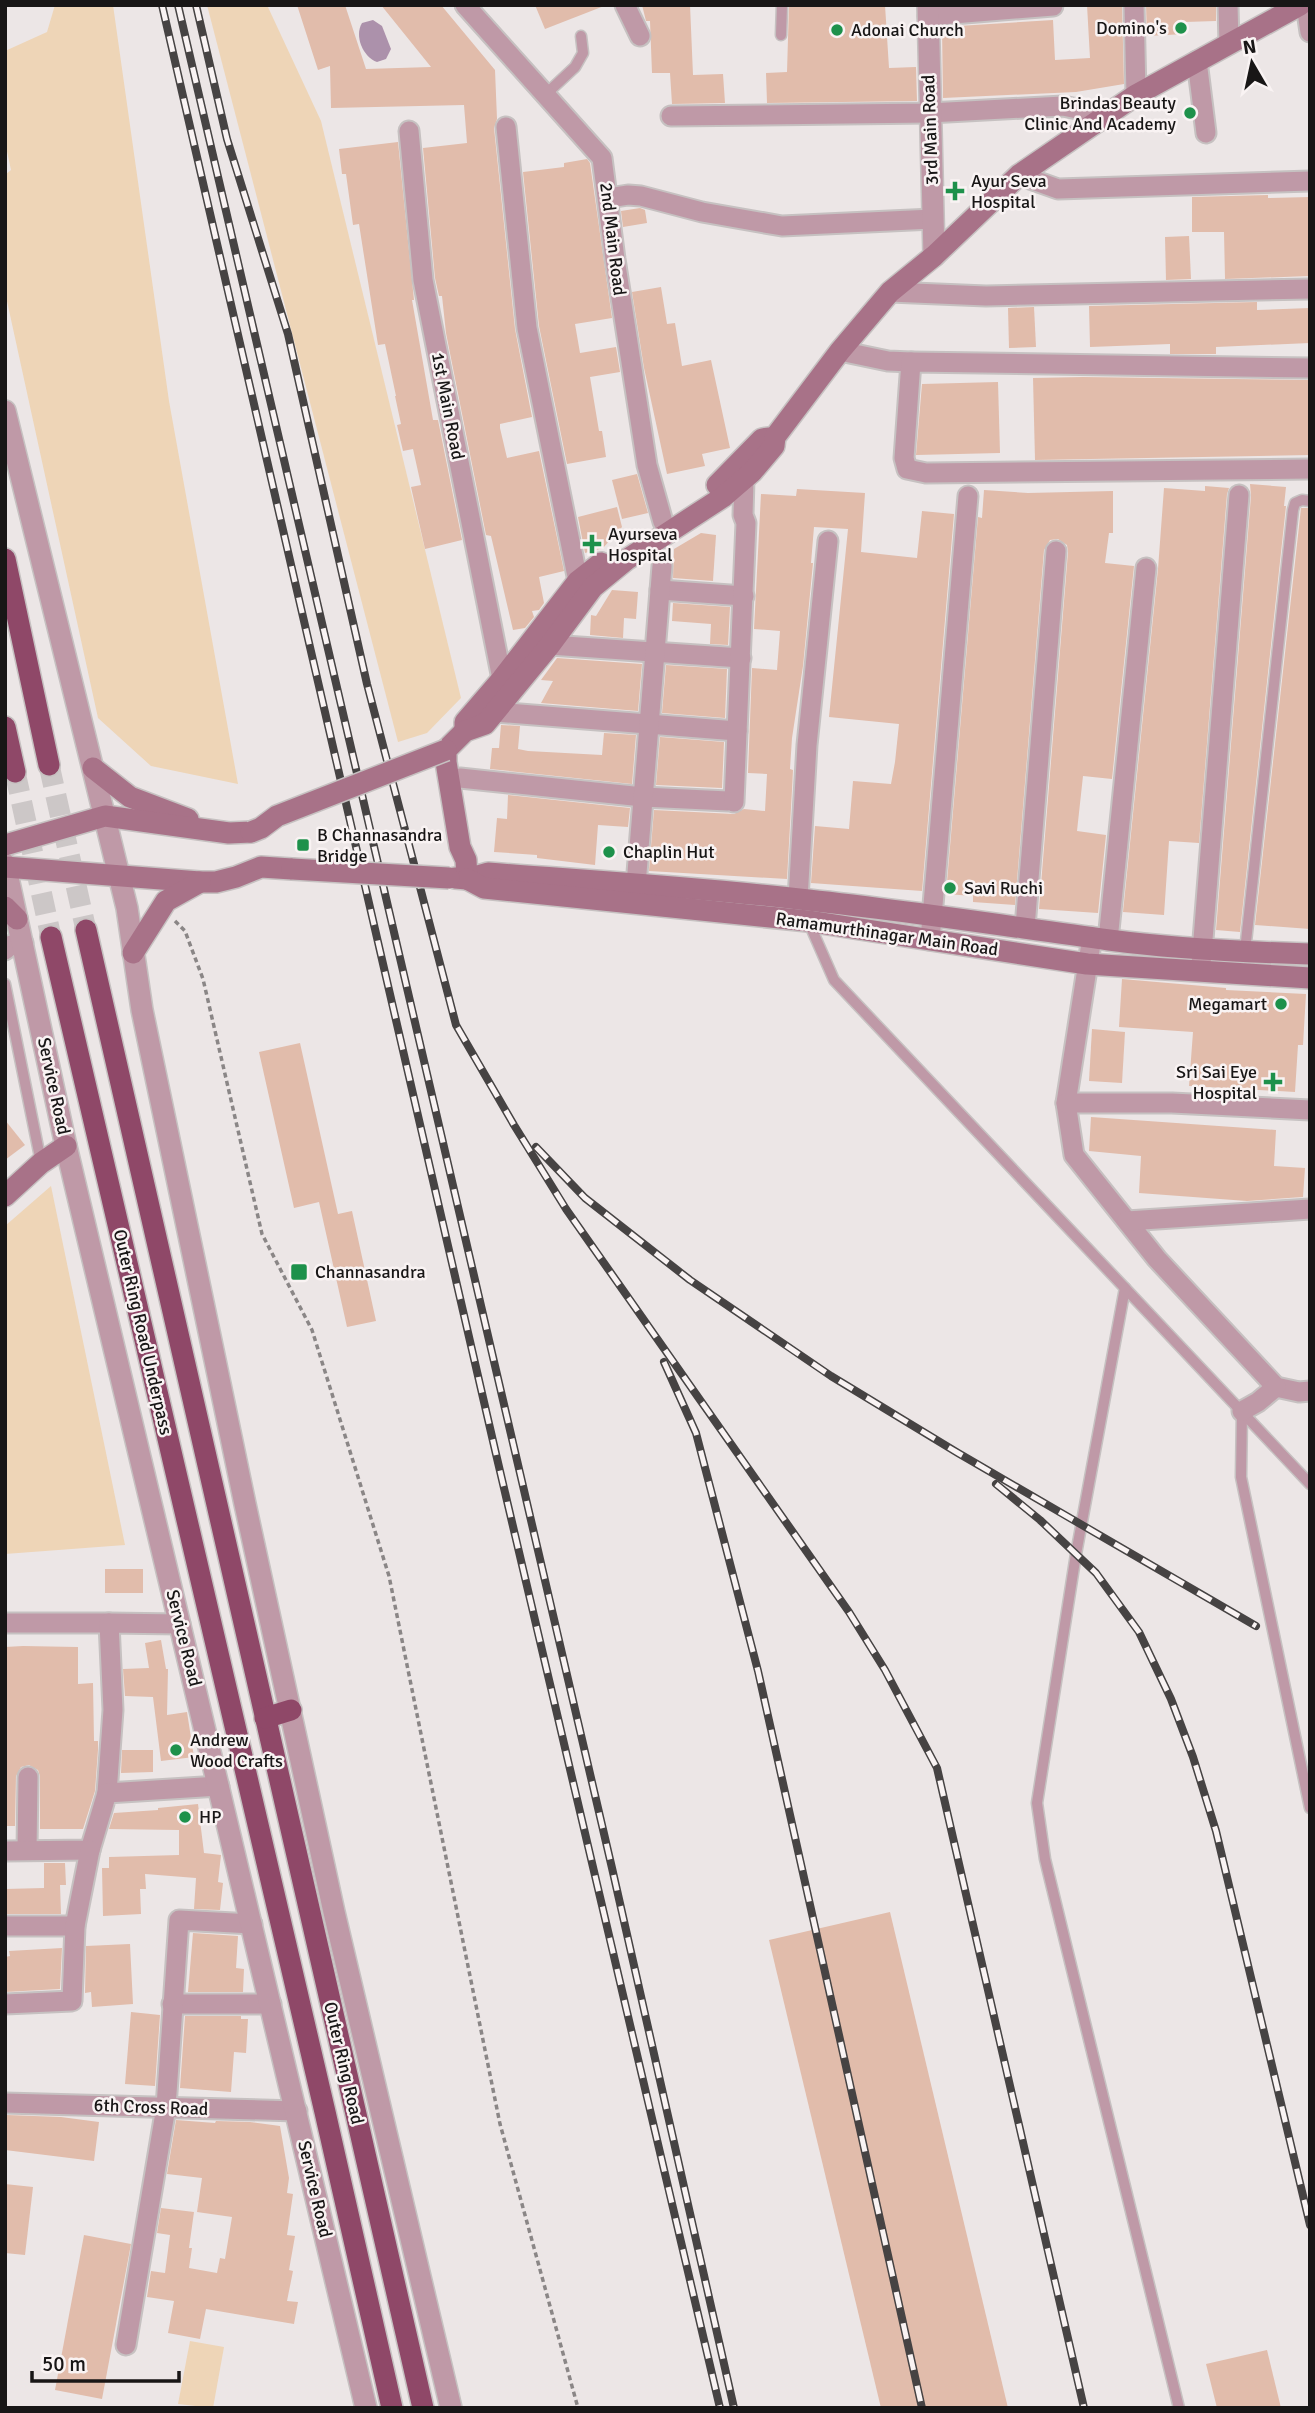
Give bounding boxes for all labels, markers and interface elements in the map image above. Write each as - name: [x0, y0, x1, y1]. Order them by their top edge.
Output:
- place label: Domino's: [1096, 17, 1167, 39]
- place label: Adonai Church: [851, 19, 964, 41]
- marker: Domino's: [1173, 20, 1189, 36]
- marker: Adonai Church: [829, 22, 845, 38]
- north arrow: [1217, 28, 1287, 98]
- text: N: [1241, 34, 1258, 60]
- street label: 3rd Main Road: [917, 74, 943, 186]
- place label: Brindas Beauty Clinic And Academy: [1024, 92, 1177, 135]
- marker: Brindas Beauty Clinic And Academy: [1182, 105, 1198, 121]
- place label: Ayur Seva Hospital: [971, 170, 1047, 213]
- street label: 2nd Main Road: [595, 181, 631, 297]
- marker: Ayur Seva Hospital: [945, 181, 965, 201]
- street label: 1st Main Road: [427, 351, 469, 461]
- place label: Ayurseva Hospital: [608, 523, 678, 566]
- marker: Ayurseva Hospital: [582, 534, 602, 554]
- place label: B Channasandra Bridge: [317, 824, 442, 867]
- marker: B Channasandra Bridge: [295, 837, 311, 853]
- place label: Chaplin Hut: [623, 841, 714, 863]
- marker: Chaplin Hut: [601, 844, 617, 860]
- place label: Savi Ruchi: [964, 877, 1043, 899]
- marker: Savi Ruchi: [942, 880, 958, 896]
- street label: Ramamurthinagar Main Road: [774, 907, 1000, 961]
- place label: Megamart: [1188, 993, 1267, 1015]
- marker: Megamart: [1273, 996, 1289, 1012]
- street label: Service Road: [33, 1035, 75, 1137]
- place label: Sri Sai Eye Hospital: [1176, 1061, 1257, 1104]
- marker: Sri Sai Eye Hospital: [1263, 1072, 1283, 1092]
- street label: Outer Ring Road Underpass: [109, 1227, 177, 1437]
- place label: Channasandra: [315, 1261, 426, 1283]
- marker: Channasandra: [289, 1262, 309, 1282]
- street label: Service Road: [161, 1587, 207, 1689]
- place label: Andrew Wood Crafts: [190, 1729, 283, 1772]
- marker: Andrew Wood Crafts: [168, 1742, 184, 1758]
- place label: HP: [199, 1806, 221, 1828]
- marker: HP: [177, 1809, 193, 1825]
- street label: Outer Ring Road: [319, 2000, 369, 2126]
- street label: 6th Cross Road: [93, 2094, 209, 2120]
- street label: Service Road: [293, 2138, 337, 2240]
- scale bar: [32, 2340, 178, 2384]
- text: 50 m: [42, 2351, 86, 2377]

